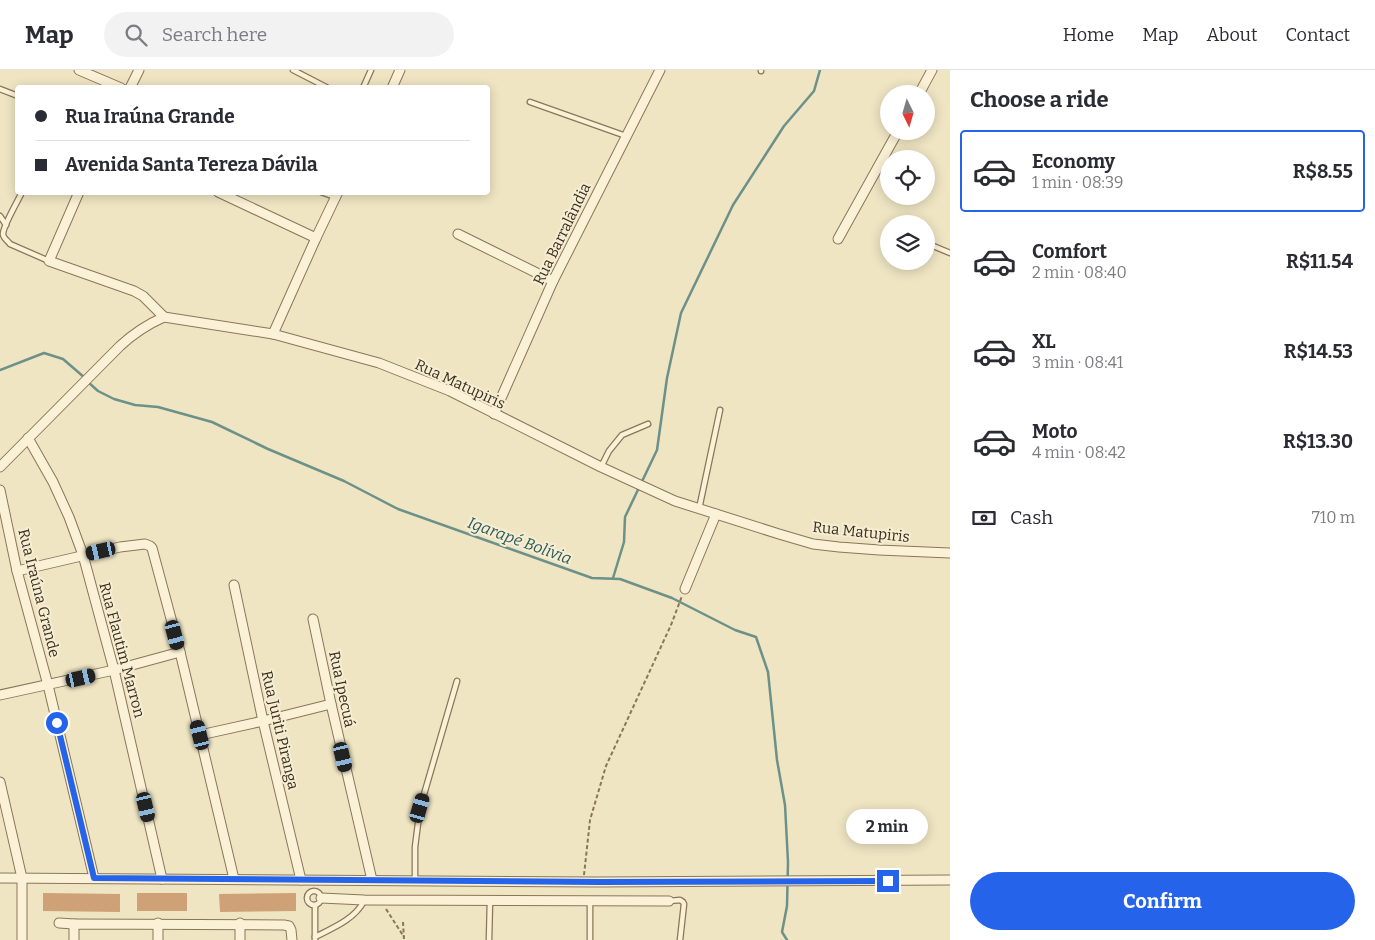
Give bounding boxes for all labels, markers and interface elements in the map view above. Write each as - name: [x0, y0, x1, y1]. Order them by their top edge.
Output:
- search box: [104, 12, 454, 57]
- text: Map: [25, 21, 74, 49]
- icon: search: [122, 21, 150, 49]
- text: Search here: [162, 23, 267, 46]
- text: Home: [1063, 24, 1114, 46]
- text: Map: [1142, 24, 1178, 46]
- text: About: [1206, 24, 1257, 46]
- text: Contact: [1285, 24, 1350, 46]
- north arrow: [880, 85, 935, 140]
- map controls: [880, 85, 935, 270]
- text: Choose a ride: [970, 86, 1109, 113]
- text: Rua Iraúna Grande: [65, 105, 235, 128]
- icon: car: [972, 149, 1017, 194]
- button: locate: [880, 150, 935, 205]
- text: Economy: [1032, 150, 1115, 173]
- text: Avenida Santa Tereza Dávila: [65, 153, 318, 176]
- text: R$8.55: [1293, 160, 1353, 183]
- text: 1 min · 08:39: [1032, 173, 1123, 192]
- street label: Rua Barralândia: [529, 180, 595, 288]
- button: layers: [880, 215, 935, 270]
- icon: car: [972, 239, 1017, 284]
- text: Comfort: [1032, 240, 1107, 263]
- text: R$11.54: [1286, 250, 1353, 273]
- text: 2 min · 08:40: [1032, 263, 1127, 282]
- icon: car: [972, 329, 1017, 374]
- text: XL: [1032, 330, 1056, 353]
- text: R$14.53: [1284, 340, 1353, 363]
- text: 3 min · 08:41: [1032, 353, 1123, 372]
- street label: Rua Matupiris: [412, 355, 508, 413]
- icon: car: [972, 419, 1017, 464]
- text: Moto: [1032, 420, 1078, 443]
- text: R$13.30: [1283, 430, 1353, 453]
- text: 4 min · 08:42: [1032, 443, 1126, 462]
- icon: cash: [970, 504, 998, 532]
- text: Cash: [1010, 506, 1053, 529]
- text: 710 m: [1312, 508, 1355, 527]
- water label: Igarapé Bolívia: [465, 513, 575, 568]
- street label: Rua Matupiris: [811, 518, 911, 546]
- street label: Rua Iraúna Grande: [14, 527, 64, 659]
- car: [84, 540, 117, 562]
- street label: Rua Flautim Marron: [95, 580, 149, 720]
- car: [163, 619, 186, 651]
- street label: Rua Ipecuá: [325, 649, 359, 729]
- car: [64, 667, 97, 689]
- street label: Rua Juriti Piranga: [258, 669, 302, 791]
- route start: [46, 712, 68, 734]
- car: [189, 719, 210, 751]
- car: [332, 741, 353, 773]
- car: [135, 791, 156, 823]
- car: [408, 792, 431, 824]
- callout: 2 min: [847, 808, 929, 844]
- text: 2 min: [866, 817, 908, 836]
- route end: [877, 870, 899, 892]
- button: Confirm: [970, 872, 1355, 930]

